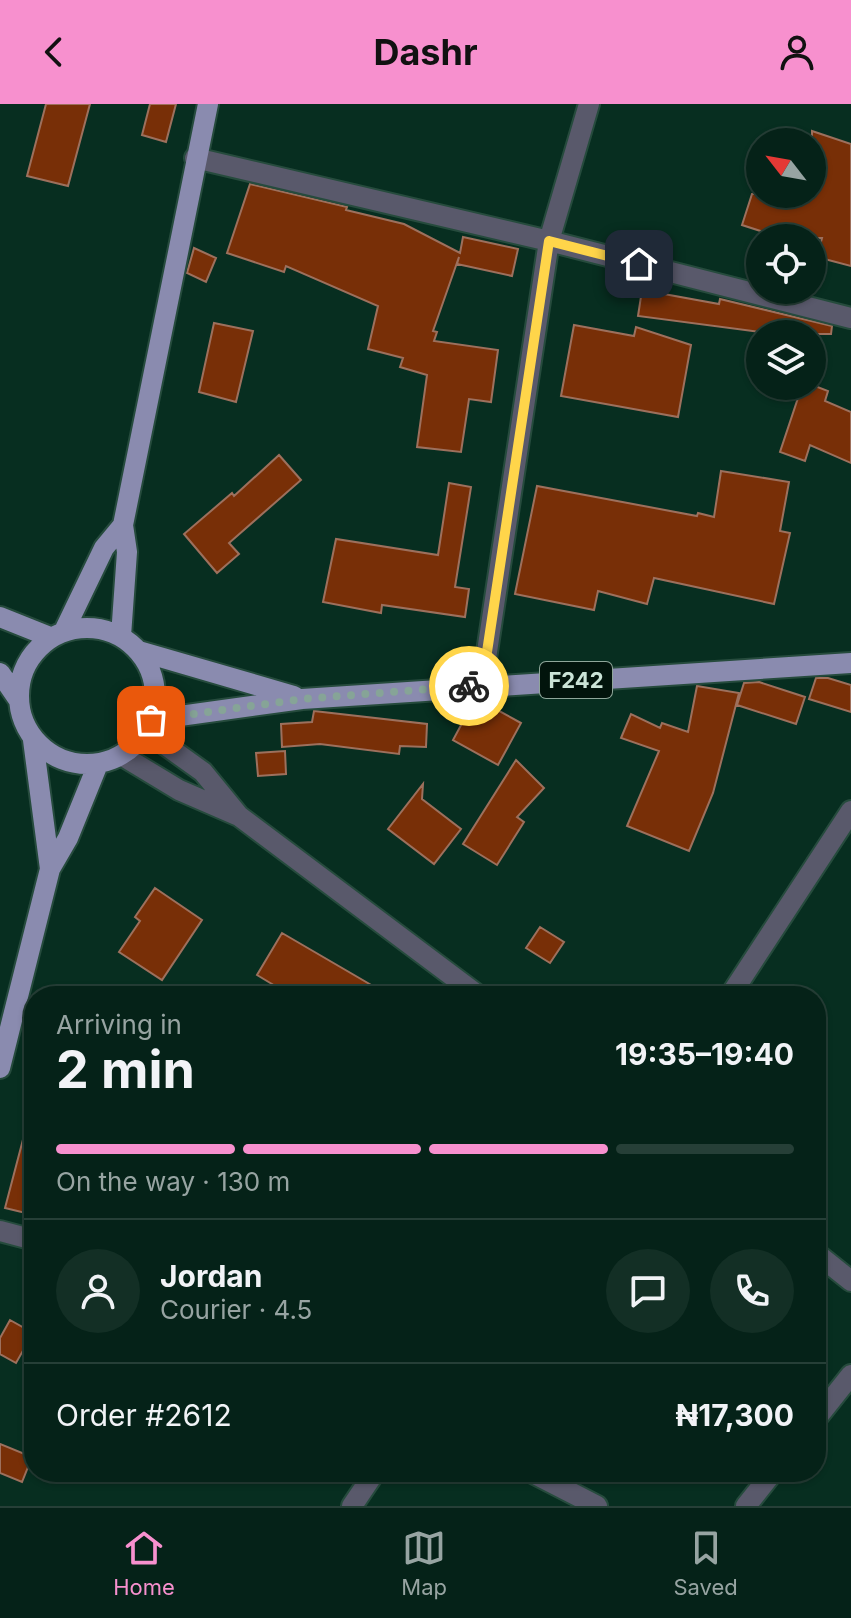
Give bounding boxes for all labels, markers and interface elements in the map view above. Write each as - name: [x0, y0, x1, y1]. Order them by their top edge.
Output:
- icon: back: [32, 30, 76, 74]
- text: Dashr: [373, 30, 478, 74]
- icon: person: [775, 30, 819, 74]
- north arrow: [746, 128, 826, 208]
- map controls: [746, 128, 826, 400]
- button: locate: [746, 224, 826, 304]
- pin: [605, 230, 673, 298]
- icon: home: [617, 242, 661, 286]
- button: layers: [746, 320, 826, 400]
- courier: [429, 646, 509, 726]
- road number: F242: [540, 662, 612, 698]
- icon: bike: [447, 664, 491, 708]
- pin: [117, 686, 185, 754]
- icon: bag: [129, 698, 173, 742]
- text: Arriving in: [56, 1009, 182, 1040]
- text: 19:35–19:40: [615, 1036, 794, 1072]
- text: 2 min: [56, 1038, 195, 1101]
- text: On the way · 130 m: [56, 1166, 290, 1197]
- button: person: [56, 1249, 140, 1333]
- button: chat: [606, 1249, 690, 1333]
- button: phone: [710, 1249, 794, 1333]
- text: Jordan: [160, 1258, 262, 1294]
- text: Courier · 4.5: [160, 1294, 312, 1325]
- text: Order #2612: [56, 1397, 232, 1433]
- text: ₦17,300: [675, 1397, 794, 1433]
- tab: Home: [113, 1526, 175, 1600]
- tab: Map: [401, 1526, 447, 1600]
- tab: Saved: [673, 1526, 738, 1600]

